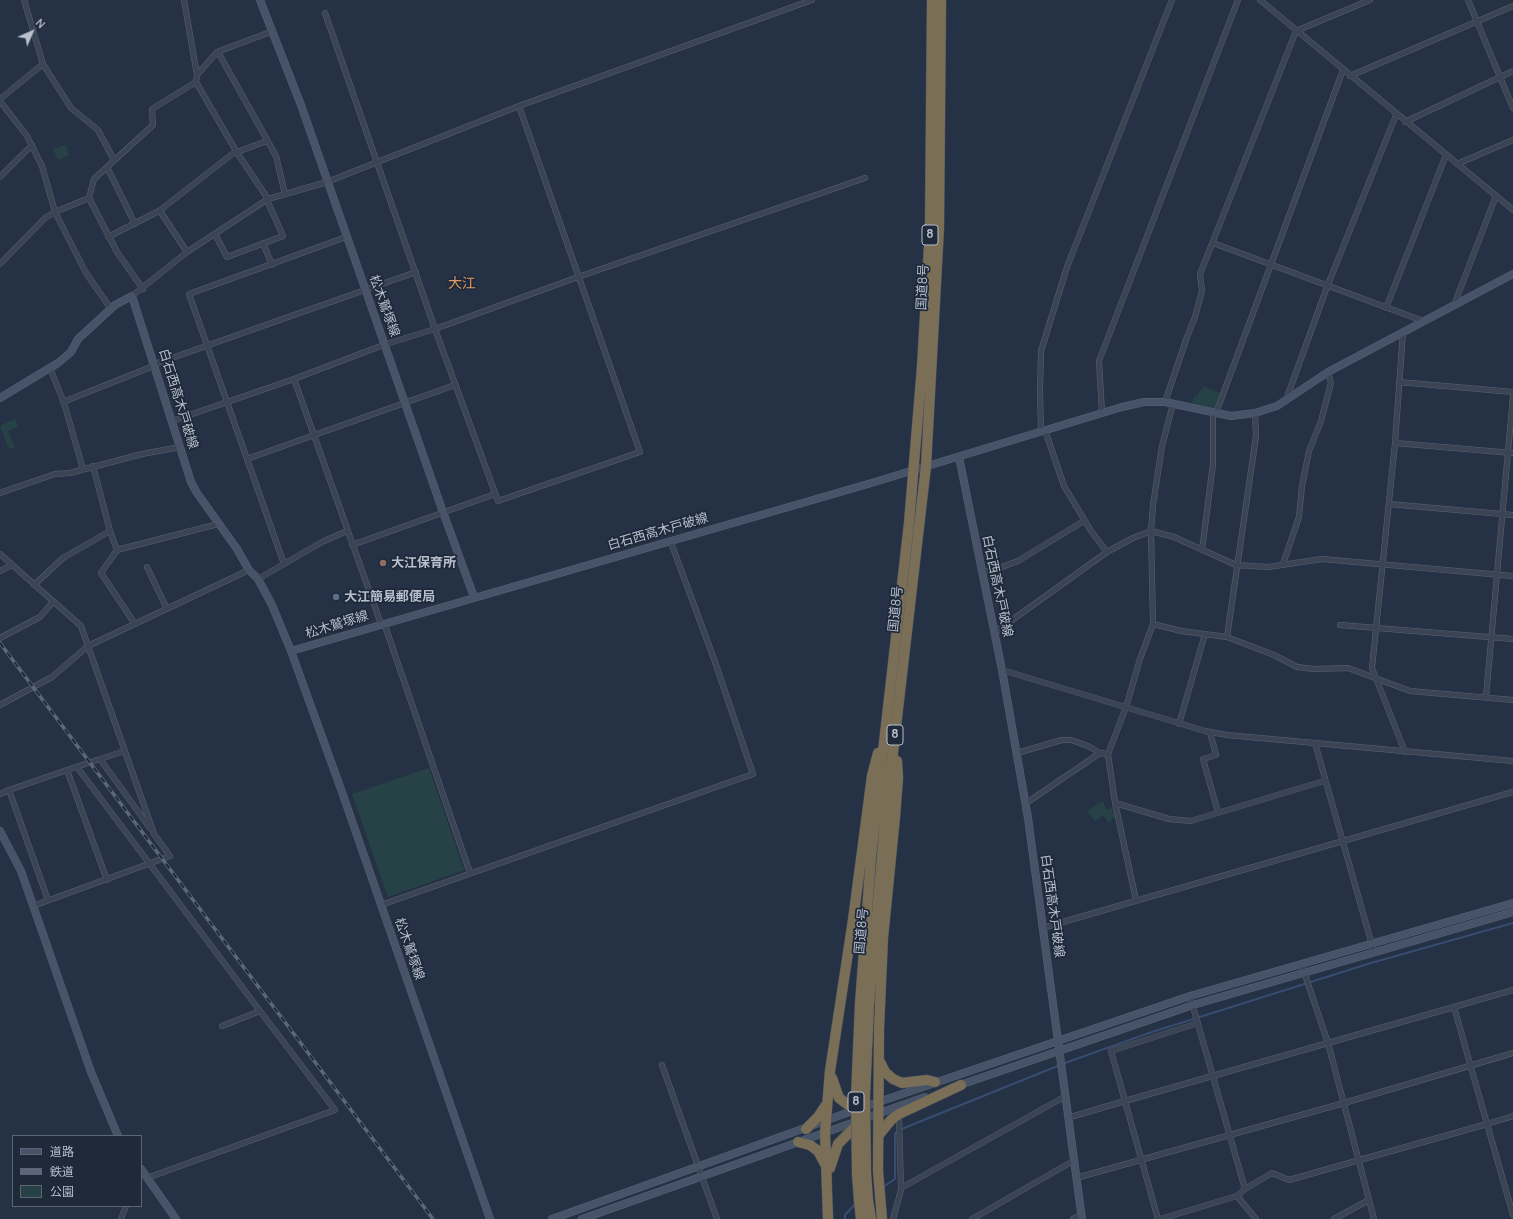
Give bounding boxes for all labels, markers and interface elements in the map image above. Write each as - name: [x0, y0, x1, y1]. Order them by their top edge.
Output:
- north arrow: [12, 12, 52, 52]
- text: N: [33, 15, 49, 31]
- road number: 8: [922, 225, 938, 245]
- street label: 国道8号: [914, 263, 932, 311]
- street label: 松木鷲塚線: [366, 273, 402, 339]
- district label: 大江: [448, 276, 476, 292]
- street label: 白石西高木戸破線: [155, 347, 201, 451]
- street label: 白石西高木戸破線: [606, 510, 710, 554]
- street label: 白石西高木戸破線: [979, 534, 1015, 638]
- place label: 大江保育所: [391, 555, 456, 571]
- marker: 大江保育所: [378, 558, 388, 568]
- street label: 国道8号: [886, 585, 906, 633]
- place label: 大江簡易郵便局: [344, 589, 435, 605]
- marker: 大江簡易郵便局: [331, 592, 341, 602]
- street label: 松木鷲塚線: [304, 608, 370, 642]
- road number: 8: [887, 725, 903, 745]
- street label: 白石西高木戸破線: [1037, 853, 1067, 959]
- street label: 国道8号: [852, 907, 872, 955]
- street label: 松木鷲塚線: [391, 916, 427, 982]
- road number: 8: [848, 1092, 864, 1112]
- legend: [12, 1135, 142, 1207]
- text: 道路: [50, 1143, 74, 1160]
- text: 鉄道: [50, 1163, 74, 1180]
- text: 公園: [50, 1183, 74, 1200]

